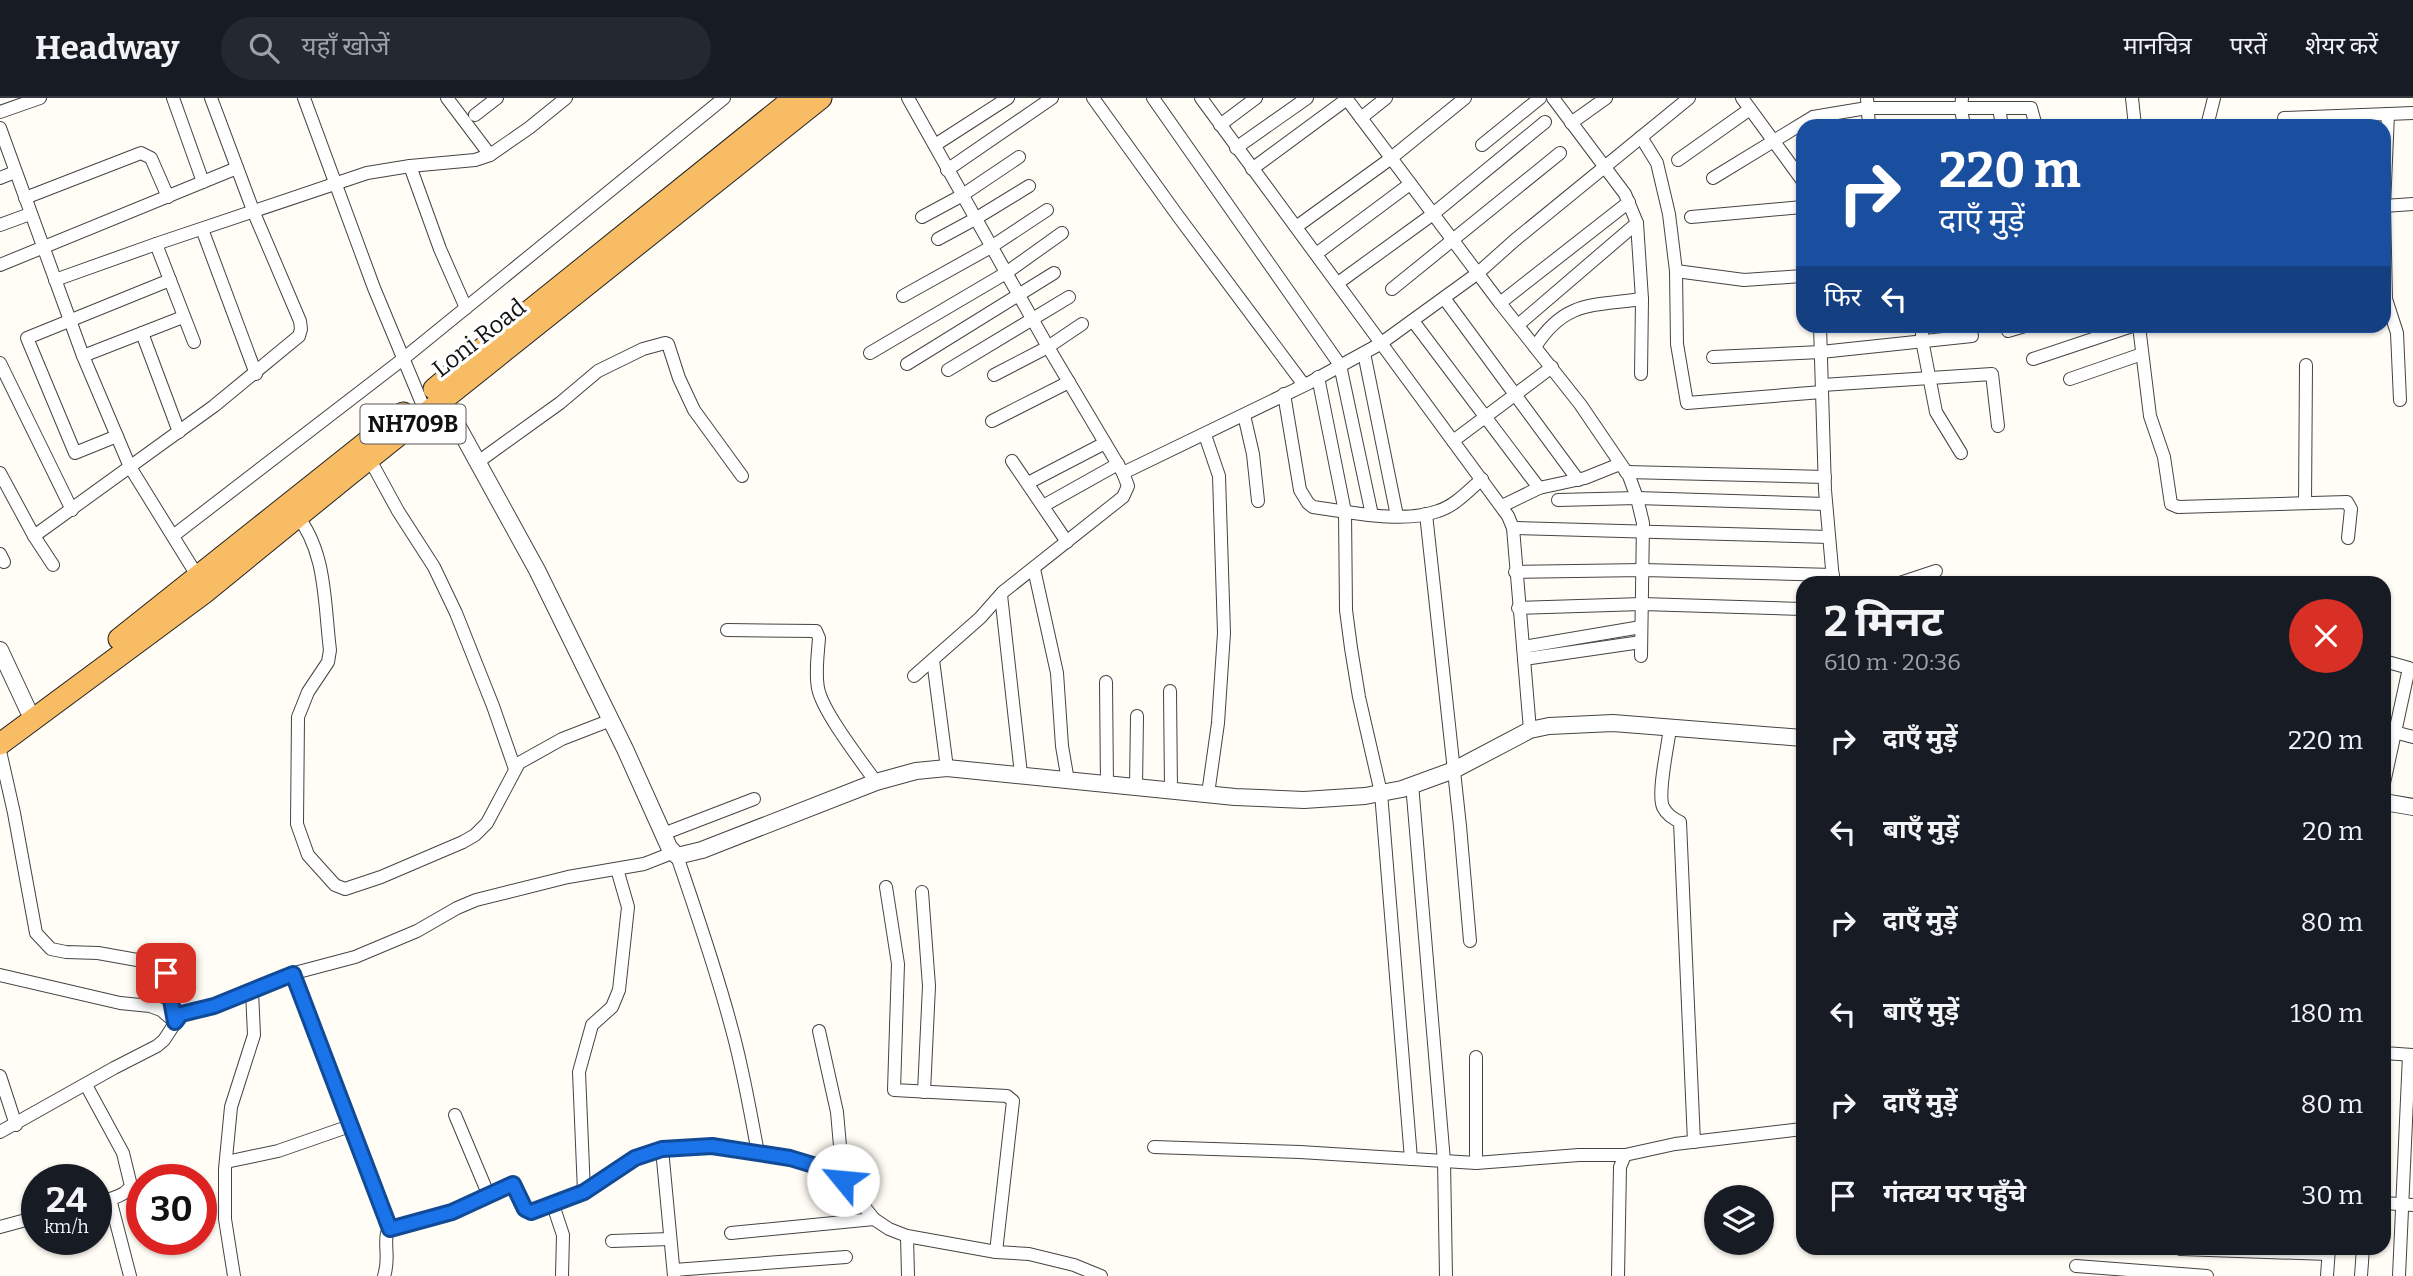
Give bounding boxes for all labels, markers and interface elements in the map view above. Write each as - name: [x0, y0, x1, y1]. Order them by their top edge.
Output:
- search box: [221, 17, 711, 80]
- text: Headway: [35, 28, 179, 68]
- icon: search: [245, 29, 283, 67]
- text: यहाँ खोजें: [301, 31, 390, 62]
- text: मानचित्र: [2123, 32, 2192, 60]
- text: परतें: [2230, 32, 2267, 60]
- text: शेयर करें: [2305, 32, 2378, 60]
- text: 220 m: [1939, 141, 2081, 200]
- icon: right: [1824, 147, 1915, 238]
- text: दाएँ मुड़ें: [1939, 201, 2025, 239]
- icon: left: [1875, 280, 1913, 318]
- text: फिर: [1824, 282, 1861, 313]
- street label: Loni Road: [427, 293, 531, 383]
- road number: NH709B: [360, 404, 466, 444]
- text: 2 मिनट: [1824, 597, 1943, 647]
- button: close: [2289, 599, 2363, 673]
- text: 610 m · 20:36: [1824, 648, 1961, 676]
- icon: right: [1824, 722, 1862, 760]
- text: दाएँ मुड़ें: [1883, 723, 1958, 754]
- text: 220 m: [2288, 725, 2363, 756]
- icon: left: [1824, 813, 1862, 851]
- text: बाएँ मुड़ें: [1883, 814, 1959, 845]
- text: 20 m: [2302, 816, 2363, 847]
- icon: right: [1824, 904, 1862, 942]
- text: दाएँ मुड़ें: [1883, 905, 1958, 936]
- text: 80 m: [2301, 907, 2363, 938]
- pin: [136, 943, 196, 1003]
- icon: arrive: [147, 954, 185, 992]
- icon: left: [1824, 995, 1862, 1033]
- text: बाएँ मुड़ें: [1883, 996, 1959, 1027]
- text: 180 m: [2290, 998, 2363, 1029]
- icon: right: [1824, 1086, 1862, 1124]
- text: दाएँ मुड़ें: [1883, 1087, 1958, 1118]
- text: 80 m: [2301, 1089, 2363, 1120]
- position arrow: [806, 1143, 880, 1217]
- speed limit sign: 30: [126, 1164, 217, 1255]
- icon: arrive: [1824, 1177, 1862, 1215]
- text: गंतव्य पर पहुँचे: [1883, 1178, 2026, 1209]
- text: 24: [46, 1179, 87, 1221]
- text: 30 m: [2302, 1180, 2363, 1211]
- map controls: [1704, 1185, 1774, 1255]
- button: layers: [1704, 1185, 1774, 1255]
- text: km/h: [44, 1216, 89, 1238]

